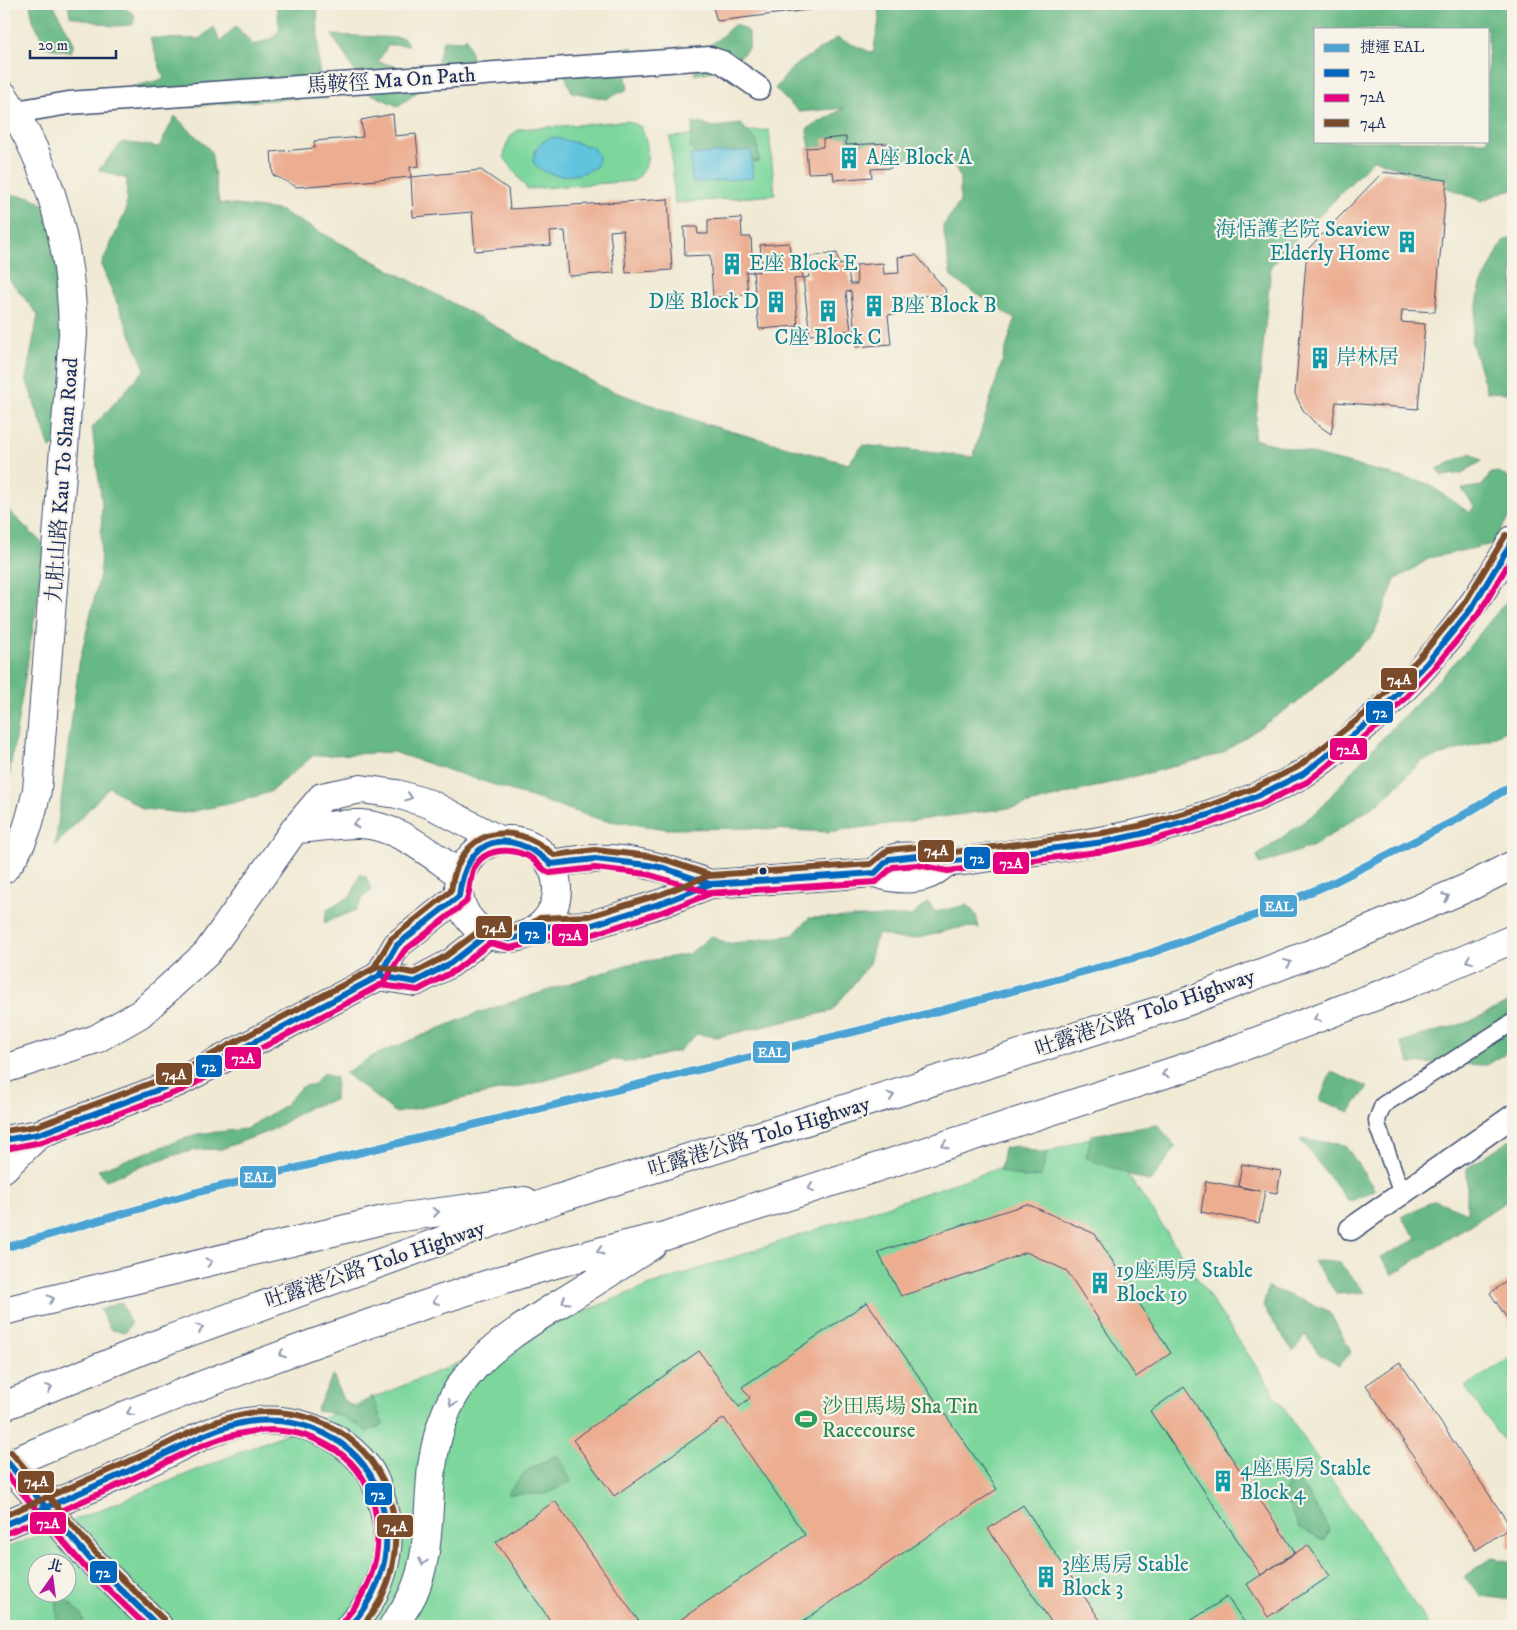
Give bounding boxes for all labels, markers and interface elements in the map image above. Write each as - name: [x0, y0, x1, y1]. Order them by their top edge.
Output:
- scale bar: [30, 28, 116, 60]
- legend: [1314, 28, 1490, 142]
- text: 20 m: [38, 36, 68, 55]
- text: 捷運 EAL: [1360, 38, 1424, 57]
- street label: 馬鞍徑 Ma On Path: [306, 62, 476, 100]
- text: 72: [1360, 64, 1376, 83]
- text: 72A: [1360, 88, 1385, 107]
- text: 74A: [1360, 114, 1386, 133]
- building icon: A座 Block A: [836, 145, 862, 171]
- place label: A座 Block A: [866, 145, 972, 171]
- place label: 海恬護老院 Seaview Elderly Home: [1215, 217, 1391, 267]
- building icon: 海恬護老院 Seaview Elderly Home: [1394, 229, 1420, 255]
- building icon: E座 Block E: [719, 251, 745, 277]
- place label: E座 Block E: [749, 251, 858, 277]
- place label: D座 Block D: [649, 289, 759, 315]
- building icon: D座 Block D: [763, 289, 789, 315]
- building icon: B座 Block B: [861, 293, 887, 319]
- place label: B座 Block B: [891, 293, 997, 319]
- building icon: C座 Block C: [815, 298, 841, 324]
- place label: C座 Block C: [774, 325, 882, 351]
- building icon: 岸林居: [1307, 345, 1333, 371]
- place label: 岸林居: [1336, 345, 1399, 371]
- street label: 九肚山路 Kau To Shan Road: [41, 356, 85, 603]
- line badge: 74A: [1380, 667, 1418, 691]
- text: 74A: [1387, 671, 1412, 689]
- line badge: 72: [1365, 700, 1394, 724]
- text: 72: [1373, 704, 1388, 722]
- line badge: 72A: [1329, 737, 1368, 761]
- text: 72A: [1336, 741, 1361, 759]
- one-way arrow: [405, 792, 413, 802]
- one-way arrow: [352, 819, 360, 829]
- line badge: 74A: [917, 839, 955, 863]
- text: 74A: [924, 842, 949, 860]
- line badge: 72: [963, 846, 991, 870]
- text: 72: [970, 850, 985, 868]
- line badge: 72A: [992, 851, 1030, 875]
- text: 72A: [999, 855, 1024, 873]
- unlabelled marker: [758, 866, 768, 876]
- one-way arrow: [1441, 892, 1450, 903]
- line badge: EAL: [1259, 894, 1298, 918]
- text: EAL: [1265, 898, 1294, 916]
- line badge: 74A: [475, 915, 513, 939]
- text: 74A: [482, 919, 507, 937]
- line badge: 72: [518, 921, 547, 945]
- line badge: 72A: [551, 923, 589, 947]
- text: 72: [525, 925, 540, 943]
- text: 72A: [558, 927, 583, 945]
- one-way arrow: [1465, 953, 1474, 964]
- one-way arrow: [1283, 959, 1292, 969]
- street label: 吐露港公路 Tolo Highway: [1032, 963, 1259, 1063]
- one-way arrow: [1314, 1012, 1322, 1022]
- line badge: EAL: [752, 1040, 791, 1064]
- text: EAL: [758, 1044, 787, 1062]
- line badge: 72A: [224, 1046, 262, 1070]
- text: 72A: [231, 1050, 256, 1068]
- line badge: 72: [195, 1054, 223, 1078]
- text: 72: [202, 1058, 217, 1076]
- line badge: 74A: [155, 1062, 193, 1086]
- text: 74A: [162, 1066, 187, 1084]
- one-way arrow: [1161, 1068, 1169, 1078]
- street label: 吐露港公路 Tolo Highway: [645, 1091, 874, 1183]
- one-way arrow: [886, 1092, 894, 1102]
- one-way arrow: [941, 1140, 949, 1150]
- line badge: EAL: [239, 1165, 277, 1189]
- text: EAL: [244, 1169, 273, 1187]
- one-way arrow: [808, 1183, 816, 1193]
- one-way arrow: [432, 1207, 440, 1218]
- street label: 吐露港公路 Tolo Highway: [262, 1215, 489, 1315]
- one-way arrow: [596, 1245, 605, 1256]
- one-way arrow: [205, 1257, 214, 1268]
- place label: 19座馬房 Stable Block 19: [1116, 1258, 1253, 1308]
- building icon: 19座馬房 Stable Block 19: [1087, 1270, 1113, 1296]
- one-way arrow: [47, 1294, 56, 1305]
- one-way arrow: [561, 1294, 570, 1304]
- one-way arrow: [432, 1296, 441, 1306]
- one-way arrow: [195, 1324, 204, 1334]
- one-way arrow: [279, 1348, 287, 1358]
- one-way arrow: [44, 1384, 53, 1394]
- place label: 沙田馬場 Sha Tin Racecourse: [822, 1394, 978, 1444]
- one-way arrow: [447, 1398, 458, 1407]
- one-way arrow: [127, 1406, 135, 1416]
- sports icon: 沙田馬場 Sha Tin Racecourse: [793, 1406, 819, 1432]
- place label: 4座馬房 Stable Block 4: [1240, 1456, 1371, 1506]
- building icon: 4座馬房 Stable Block 4: [1210, 1468, 1236, 1494]
- line badge: 74A: [17, 1470, 55, 1494]
- text: 74A: [24, 1473, 49, 1491]
- line badge: 72: [364, 1482, 393, 1506]
- text: 72: [371, 1486, 386, 1504]
- line badge: 72A: [29, 1511, 67, 1535]
- line badge: 74A: [376, 1514, 414, 1538]
- text: 72A: [36, 1515, 61, 1533]
- text: 74A: [383, 1518, 408, 1536]
- north arrow: [28, 1552, 78, 1602]
- place label: 3座馬房 Stable Block 3: [1062, 1552, 1189, 1602]
- text: 北: [46, 1556, 64, 1577]
- one-way arrow: [418, 1557, 429, 1566]
- line badge: 72: [89, 1560, 118, 1584]
- text: 72: [96, 1564, 111, 1582]
- building icon: 3座馬房 Stable Block 3: [1033, 1564, 1059, 1590]

